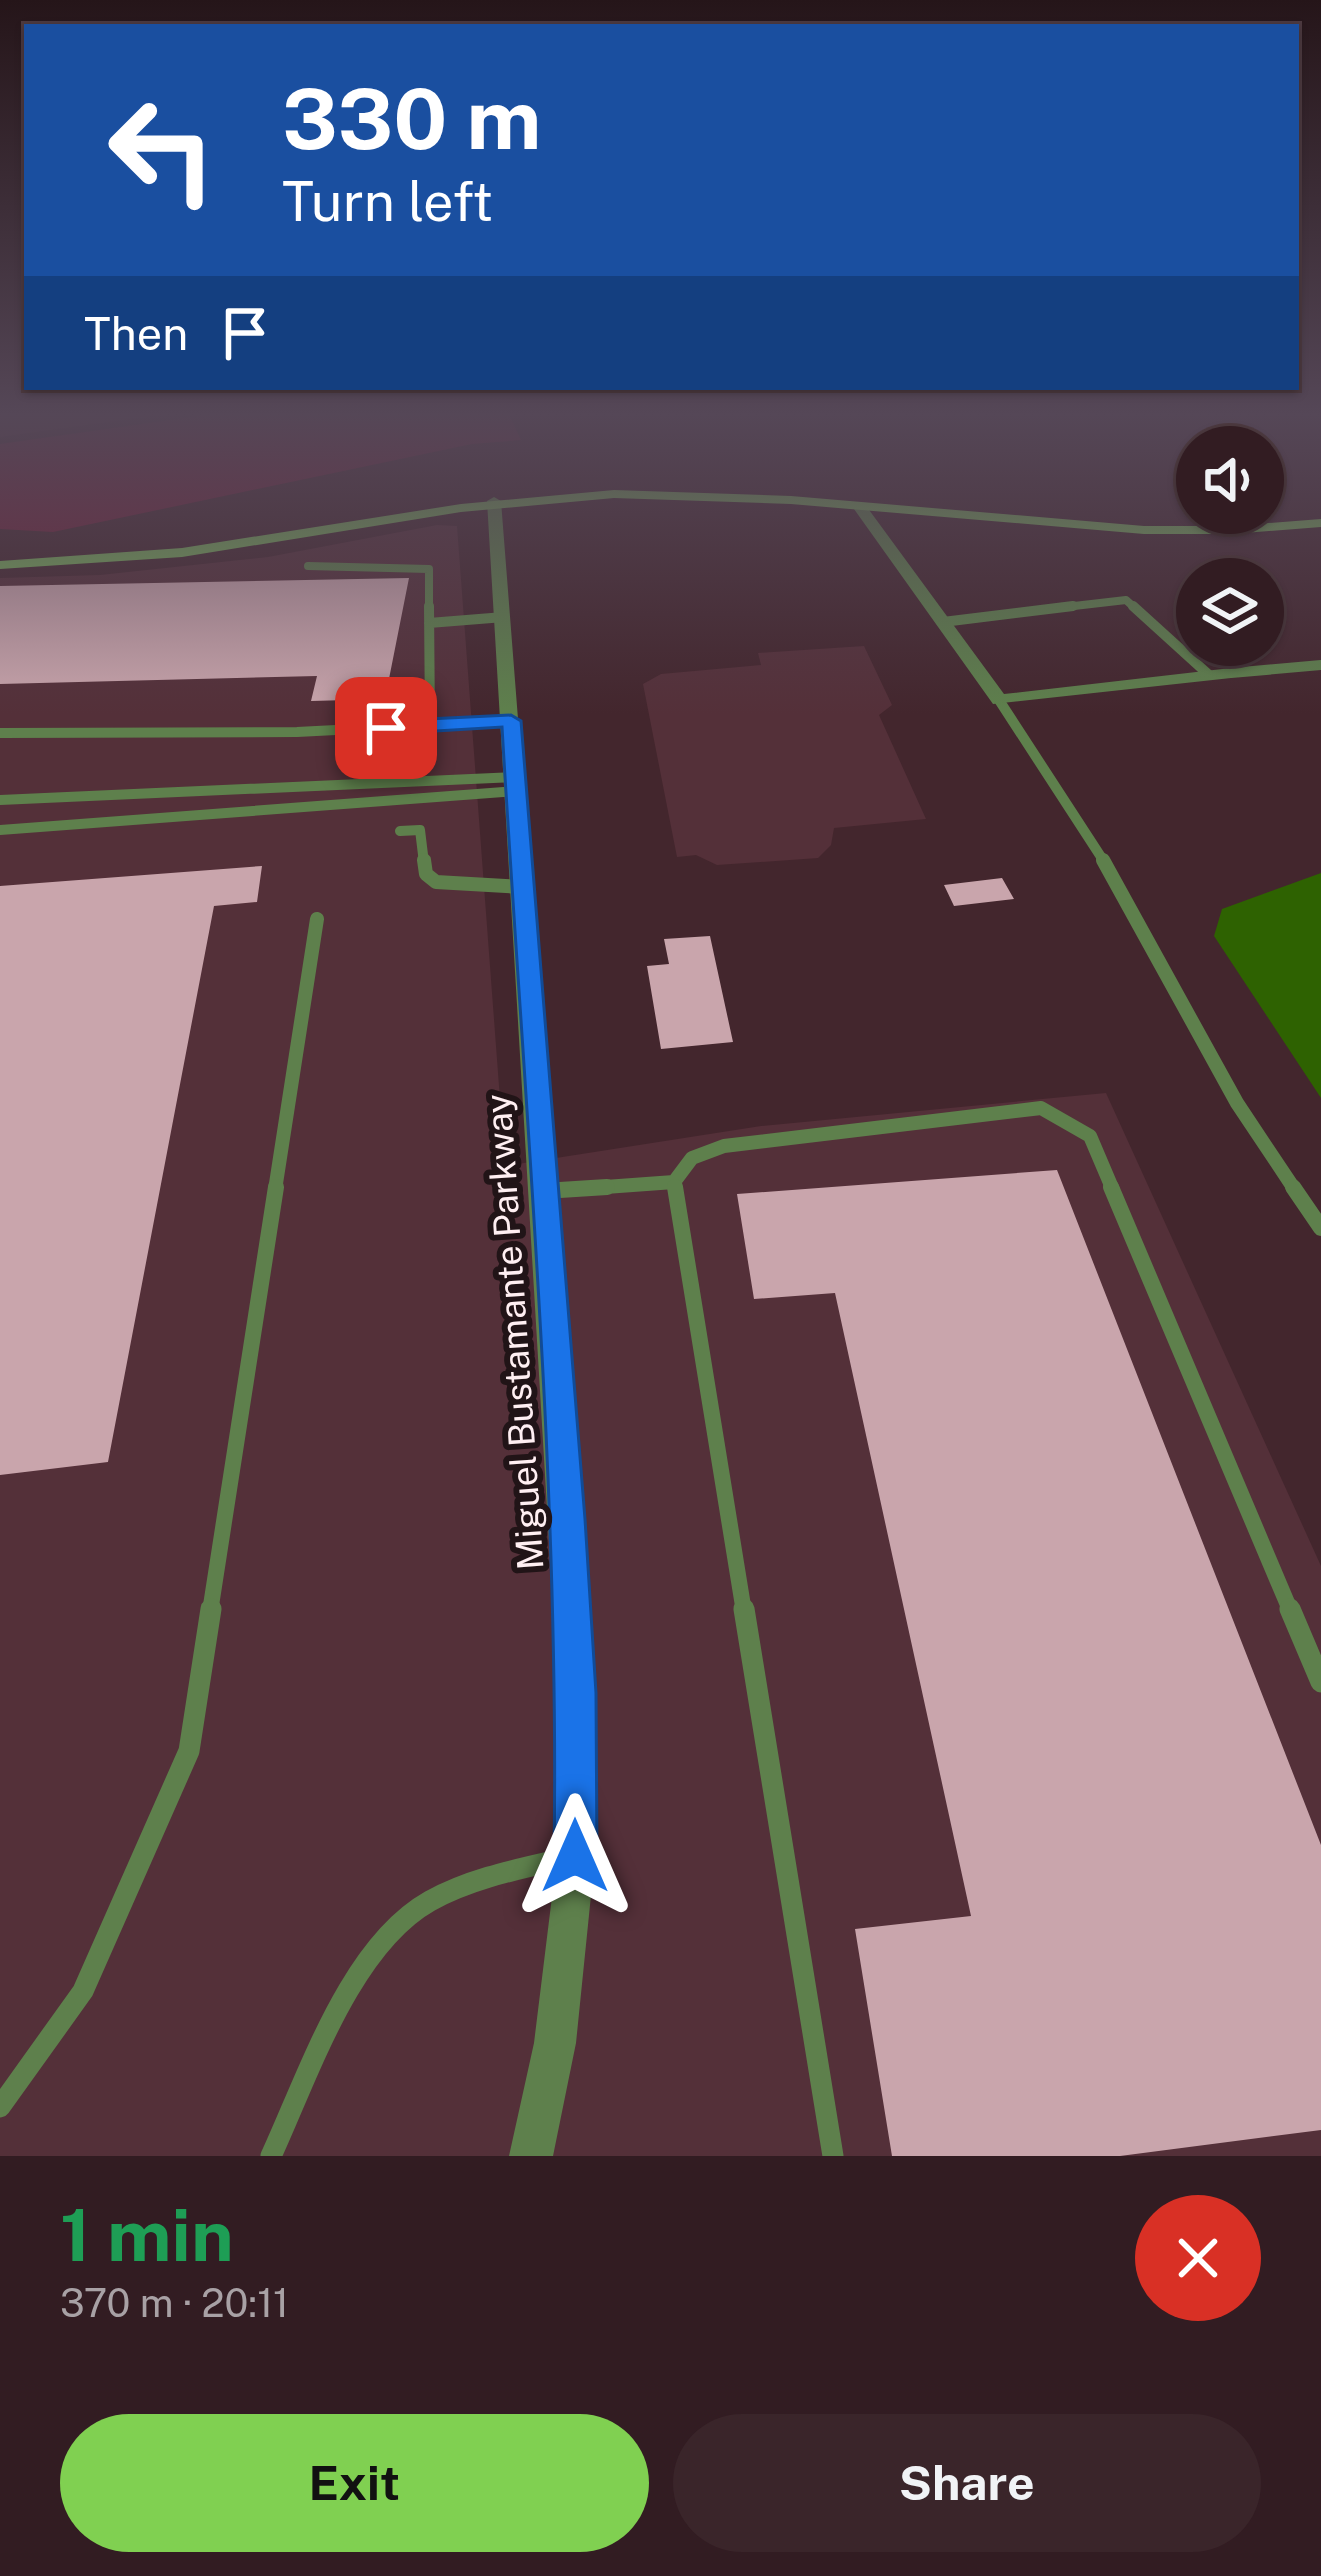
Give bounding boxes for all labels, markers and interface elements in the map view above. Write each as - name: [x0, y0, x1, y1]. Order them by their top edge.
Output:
- text: 330 m: [282, 69, 542, 168]
- icon: left: [84, 72, 240, 228]
- text: Turn left: [282, 170, 493, 233]
- icon: arrive: [212, 300, 278, 366]
- text: Then: [84, 307, 188, 360]
- map controls: [1176, 426, 1284, 666]
- button: sound: [1176, 426, 1284, 534]
- button: layers: [1176, 558, 1284, 666]
- pin: [335, 677, 437, 779]
- icon: arrive: [353, 695, 419, 761]
- street label: Miguel Bustamante Parkway: [476, 1093, 552, 1571]
- position arrow: [512, 1793, 638, 1919]
- text: 1 min: [60, 2193, 234, 2277]
- button: close: [1135, 2195, 1261, 2321]
- text: 370 m · 20:11: [60, 2280, 289, 2326]
- button: Exit: [60, 2414, 649, 2552]
- button: Share: [673, 2414, 1261, 2552]

